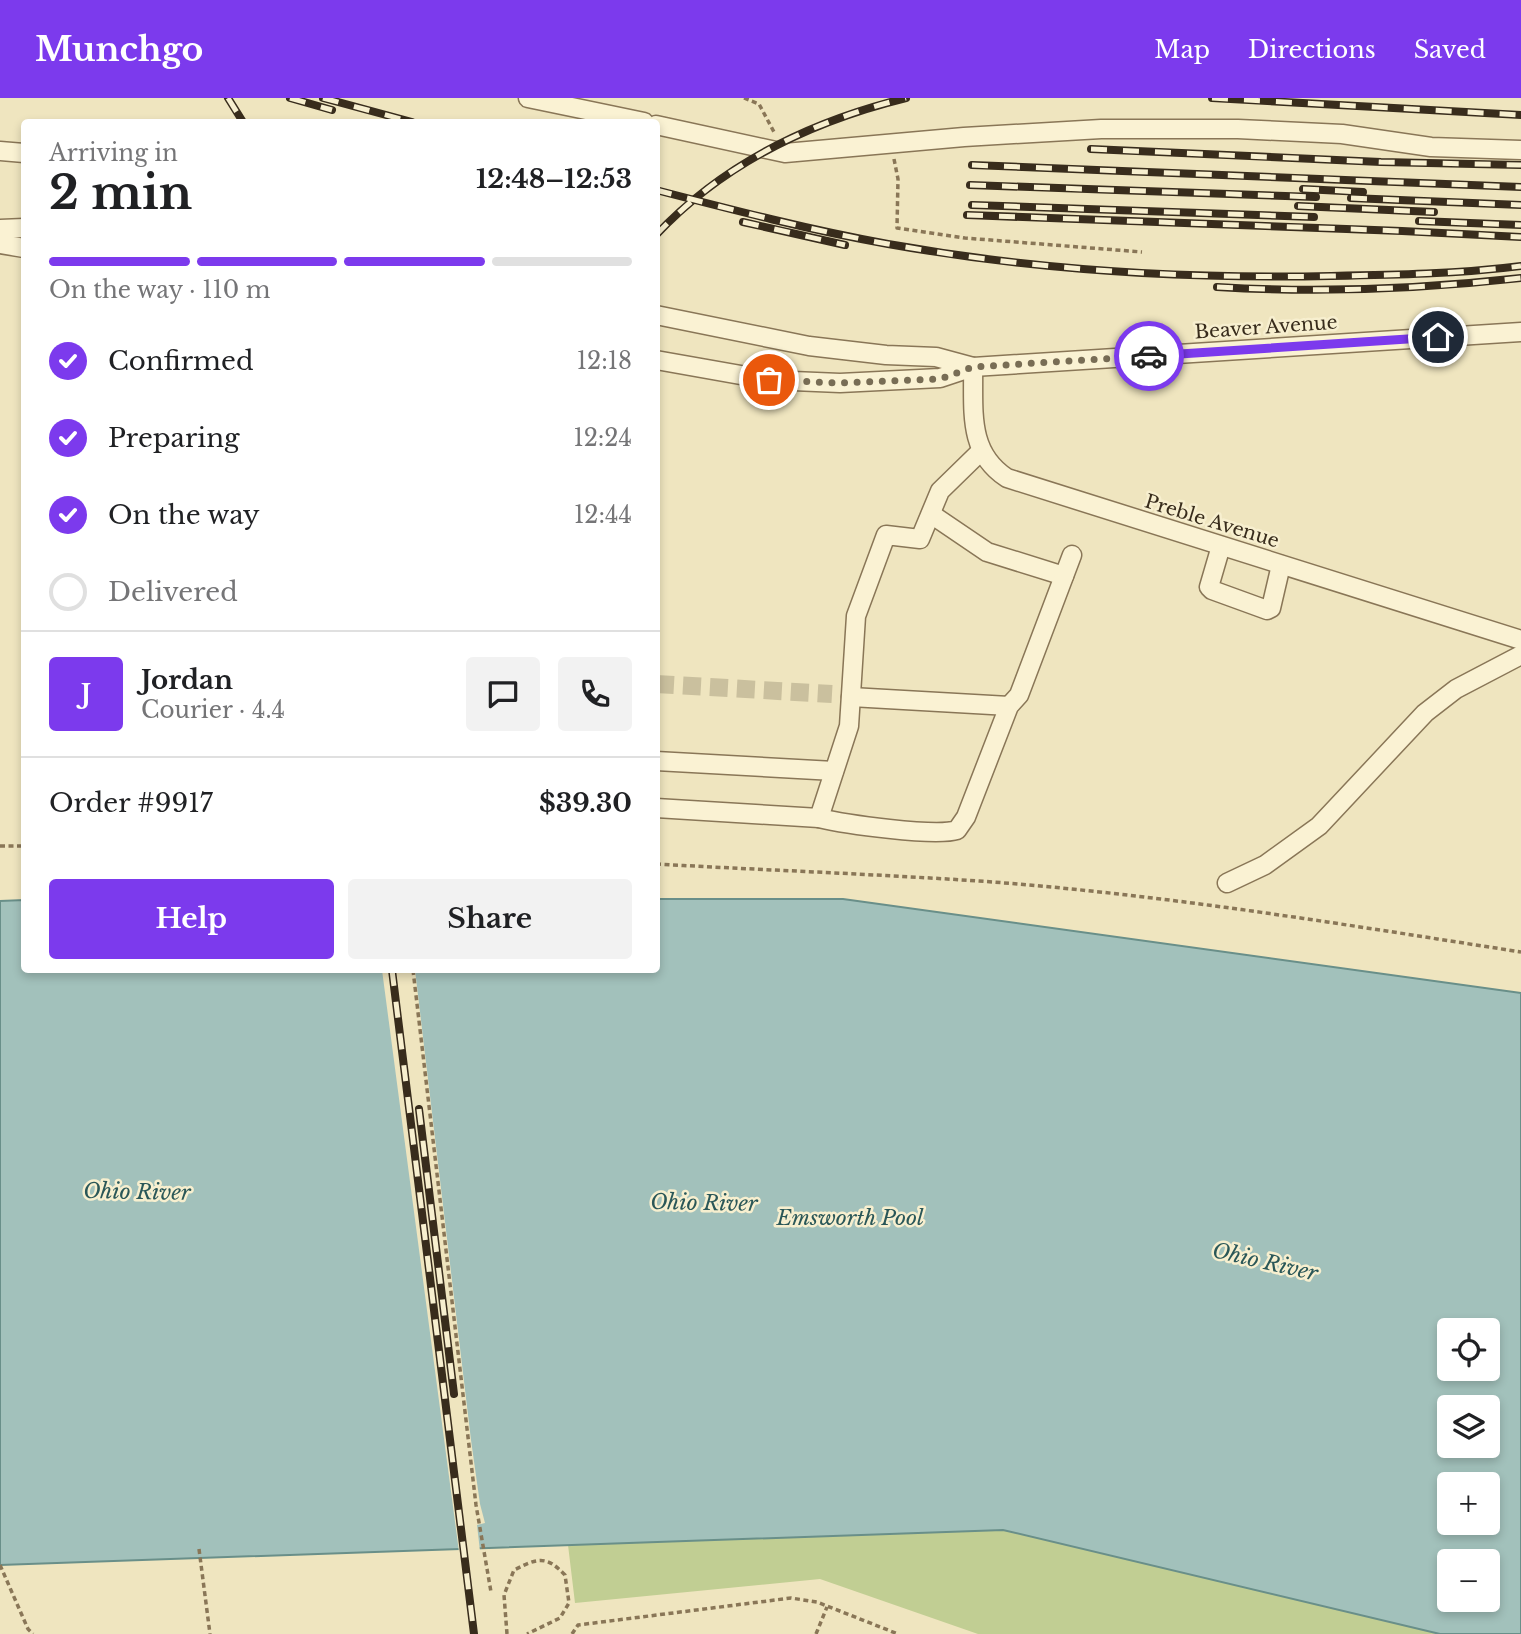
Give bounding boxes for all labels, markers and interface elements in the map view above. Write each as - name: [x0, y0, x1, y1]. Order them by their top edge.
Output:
- text: Munchgo: [35, 29, 203, 70]
- text: Map: [1154, 35, 1210, 64]
- text: Directions: [1248, 35, 1376, 64]
- text: Saved: [1414, 35, 1486, 64]
- text: Arriving in: [49, 139, 178, 167]
- text: 12:48–12:53: [476, 163, 632, 195]
- text: 2 min: [49, 164, 192, 221]
- text: On the way · 110 m: [49, 276, 270, 304]
- pin: [1408, 307, 1468, 367]
- street label: Beaver Avenue: [1194, 311, 1338, 343]
- icon: home: [1419, 318, 1457, 356]
- courier: [1114, 321, 1184, 391]
- icon: car: [1130, 337, 1168, 375]
- icon: check: [49, 342, 87, 380]
- text: Confirmed: [108, 345, 253, 377]
- text: 12:18: [577, 347, 632, 375]
- pin: [739, 350, 799, 410]
- icon: bag: [750, 361, 788, 399]
- icon: check: [49, 419, 87, 457]
- text: Preparing: [108, 422, 240, 454]
- text: 12:24: [573, 424, 632, 452]
- street label: Preble Avenue: [1142, 490, 1282, 552]
- icon: check: [49, 496, 87, 534]
- text: On the way: [108, 499, 260, 531]
- text: 12:44: [574, 501, 632, 529]
- text: Delivered: [108, 576, 238, 608]
- button: chat: [466, 657, 540, 731]
- button: phone: [558, 657, 632, 731]
- text: Jordan: [141, 664, 233, 696]
- text: J: [81, 678, 91, 710]
- text: Courier · 4.4: [141, 696, 285, 724]
- text: Order #9917: [49, 787, 213, 819]
- text: $39.30: [539, 787, 632, 819]
- button: Help: [49, 879, 334, 959]
- button: Share: [348, 879, 632, 959]
- water label: Ohio River: [83, 1178, 192, 1206]
- water label: Ohio River: [650, 1189, 759, 1217]
- water label: Emsworth Pool: [775, 1205, 924, 1231]
- water label: Ohio River: [1210, 1237, 1321, 1287]
- map controls: [1437, 1318, 1500, 1612]
- button: locate: [1437, 1318, 1500, 1381]
- button: layers: [1437, 1395, 1500, 1458]
- button: +: [1437, 1472, 1500, 1535]
- button: −: [1437, 1549, 1500, 1612]

